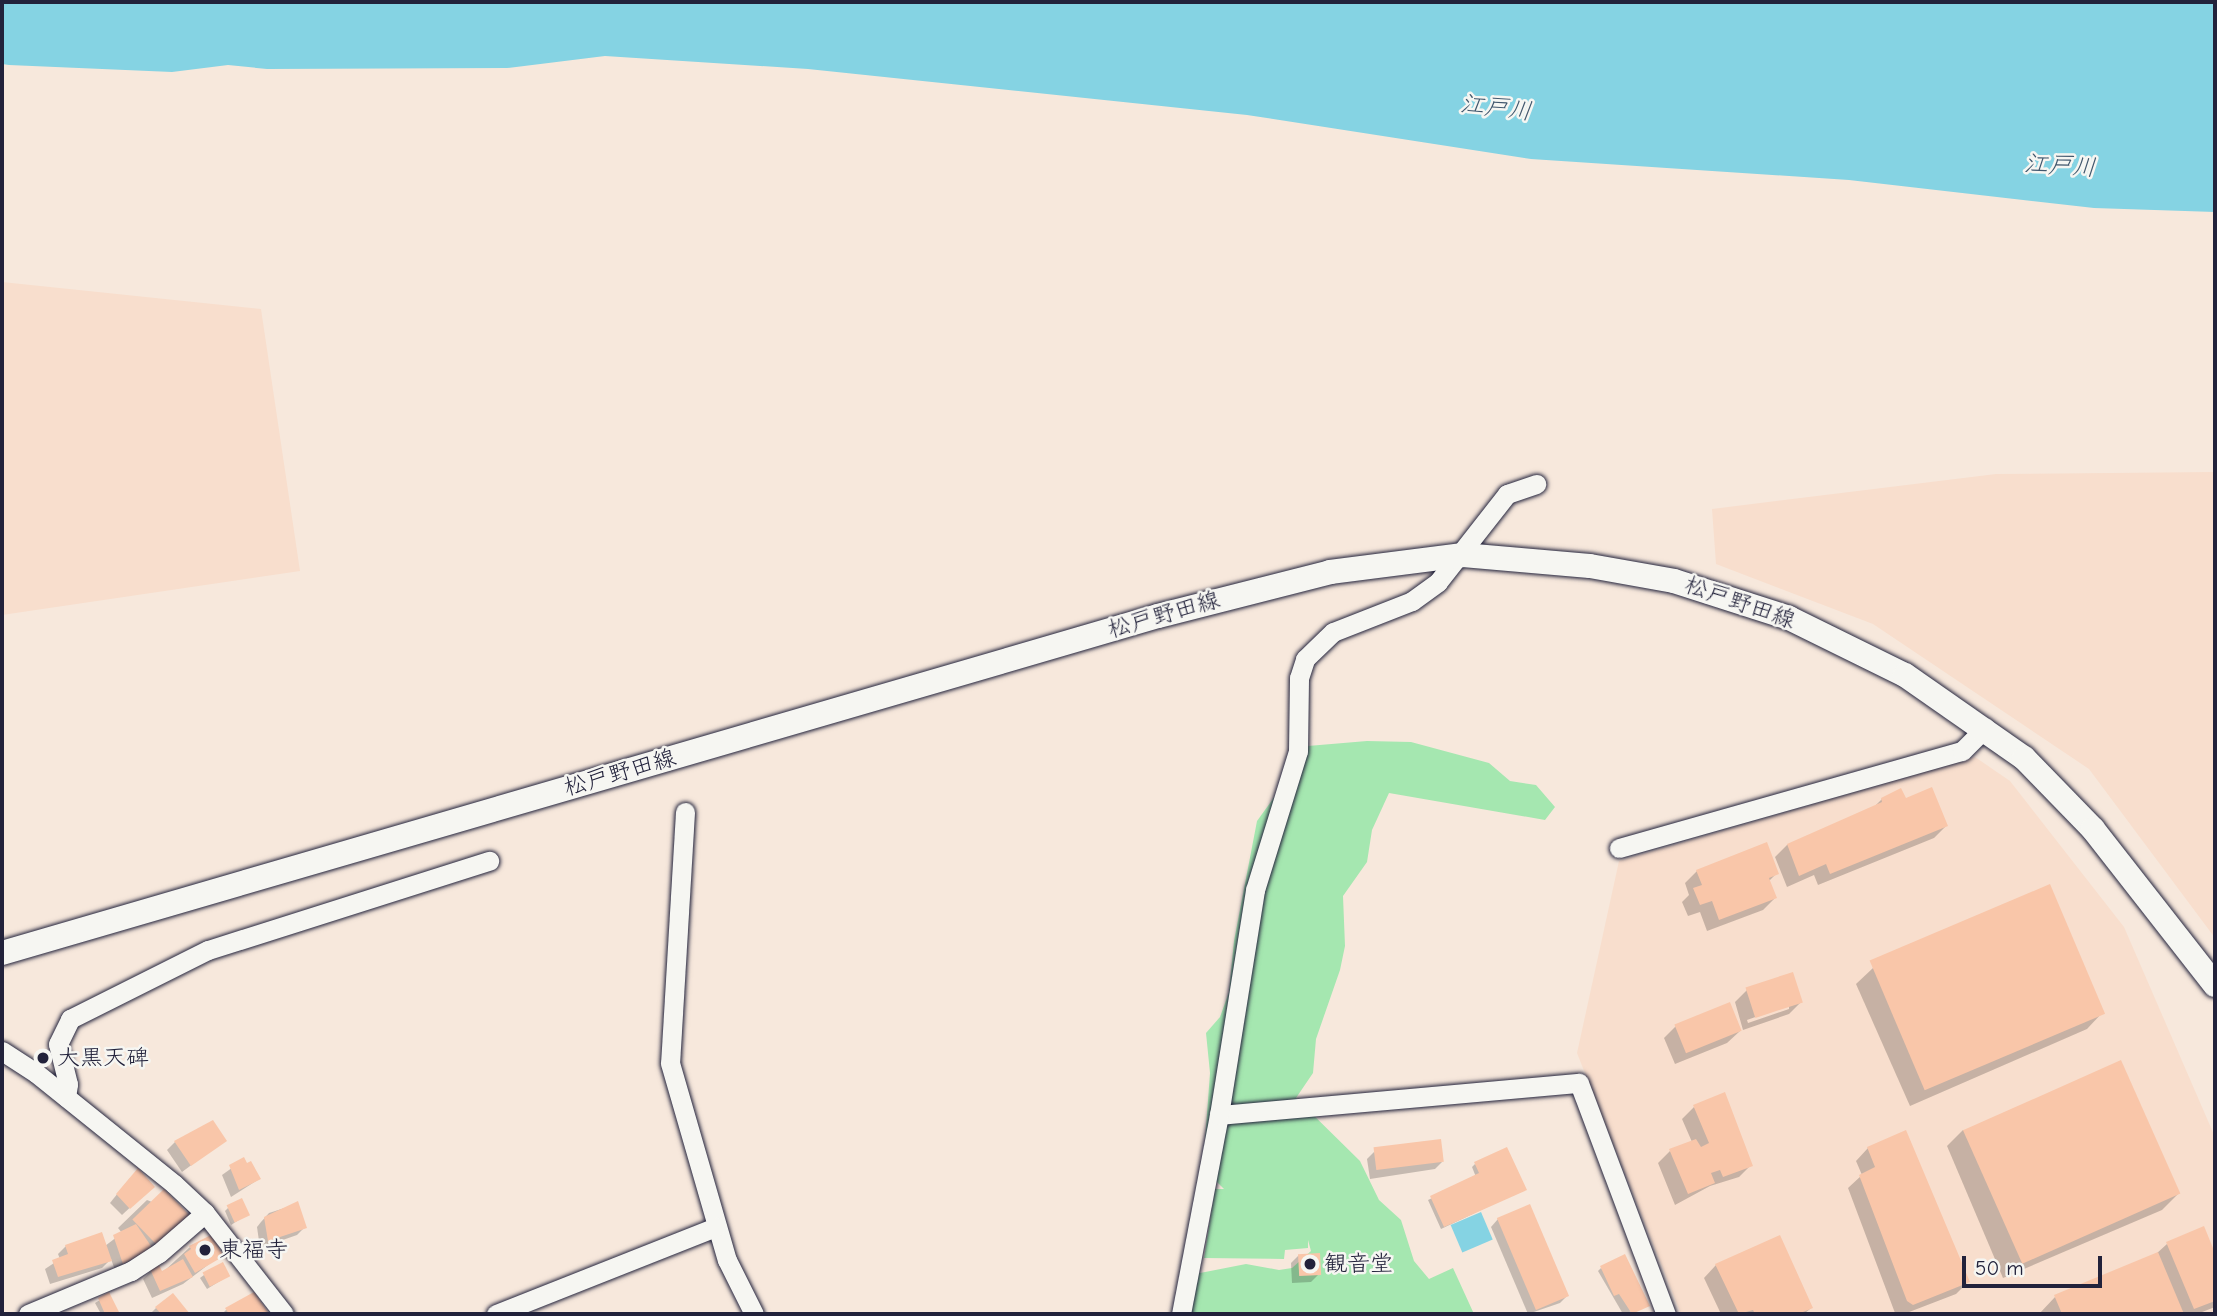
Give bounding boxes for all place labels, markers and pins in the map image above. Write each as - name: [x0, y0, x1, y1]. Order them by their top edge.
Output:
- place label: 大黒天碑: [57, 1044, 149, 1072]
- marker: 大黒天碑: [35, 1050, 51, 1066]
- place label: 東福寺: [219, 1236, 288, 1264]
- marker: 東福寺: [197, 1242, 213, 1258]
- place label: 観音堂: [1324, 1250, 1393, 1278]
- marker: 観音堂: [1302, 1256, 1318, 1272]

